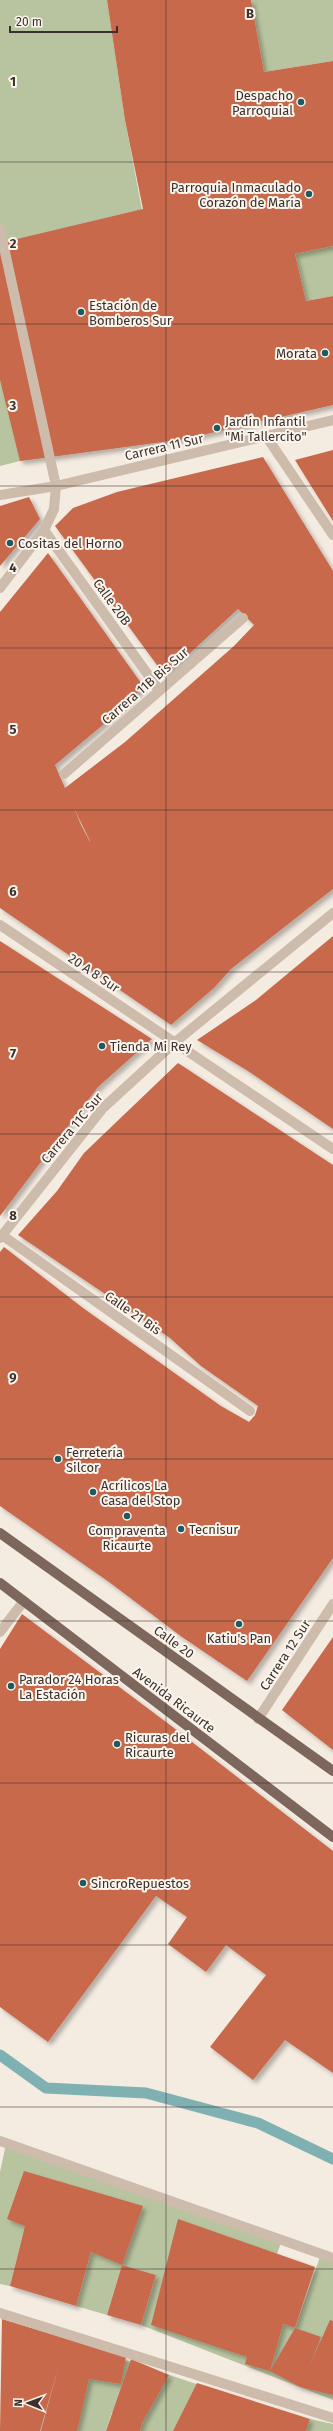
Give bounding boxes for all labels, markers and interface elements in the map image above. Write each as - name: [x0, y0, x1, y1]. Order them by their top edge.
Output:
- text: B: [246, 6, 254, 21]
- scale bar: [10, 8, 117, 34]
- text: 20 m: [16, 15, 42, 29]
- text: 1: [10, 74, 16, 89]
- place label: Despacho Parroquial: [232, 88, 293, 118]
- marker: Despacho Parroquial: [296, 97, 306, 107]
- place label: Parroquia Inmaculado Corazón de María: [171, 180, 301, 210]
- marker: Parroquia Inmaculado Corazón de María: [304, 189, 314, 199]
- text: 2: [10, 236, 17, 251]
- place label: Estación de Bomberos Sur: [89, 298, 172, 328]
- marker: Estación de Bomberos Sur: [76, 307, 86, 317]
- place label: Morata: [276, 346, 317, 361]
- marker: Morata: [320, 348, 330, 358]
- text: 3: [9, 398, 17, 413]
- place label: Jardín Infantil "Mi Tallercito": [225, 414, 307, 444]
- marker: Jardín Infantil "Mi Tallercito": [212, 423, 222, 433]
- street label: Carrera 11 Sur: [123, 431, 205, 463]
- place label: Cositas del Horno: [18, 536, 122, 551]
- marker: Cositas del Horno: [5, 538, 15, 548]
- text: 4: [9, 560, 17, 575]
- street label: Calle 20B: [90, 576, 134, 628]
- street label: Carrera 11B Bis Sur: [99, 645, 191, 727]
- text: 5: [10, 722, 17, 737]
- text: 6: [9, 884, 17, 899]
- street label: 20 A 8 Sur: [66, 950, 122, 996]
- place label: Tienda Mi Rey: [110, 1039, 192, 1054]
- marker: Tienda Mi Rey: [97, 1041, 107, 1051]
- text: 7: [10, 1046, 16, 1061]
- street label: Carrera 11C Sur: [38, 1090, 106, 1166]
- text: 8: [9, 1208, 17, 1223]
- street label: Calle 21 Bis: [102, 1288, 164, 1338]
- text: 9: [9, 1370, 17, 1385]
- place label: Ferretería Silcor: [66, 1445, 123, 1475]
- marker: Ferretería Silcor: [53, 1454, 63, 1464]
- place label: Acrílicos La Casa del Stop: [101, 1478, 181, 1508]
- marker: Acrílicos La Casa del Stop: [88, 1487, 98, 1497]
- marker: Compraventa Ricaurte: [122, 1511, 132, 1521]
- place label: Tecnisur: [189, 1522, 238, 1537]
- place label: Compraventa Ricaurte: [88, 1523, 166, 1553]
- marker: Tecnisur: [176, 1524, 186, 1534]
- street label: Carrera 12 Sur: [257, 1617, 313, 1693]
- marker: Katiu's Pan: [234, 1619, 244, 1629]
- street label: Calle 20: [151, 1622, 197, 1662]
- place label: Katiu's Pan: [207, 1631, 271, 1646]
- street label: Avenida Ricaurte: [130, 1664, 218, 1736]
- place label: Parador 24 Horas La Estación: [19, 1672, 119, 1702]
- marker: Parador 24 Horas La Estación: [6, 1681, 16, 1691]
- place label: Ricuras del Ricaurte: [125, 1730, 190, 1760]
- marker: Ricuras del Ricaurte: [112, 1739, 122, 1749]
- place label: SincroRepuestos: [91, 1876, 189, 1891]
- marker: SincroRepuestos: [78, 1878, 88, 1888]
- north arrow: [8, 2383, 48, 2423]
- text: N: [12, 2399, 25, 2407]

